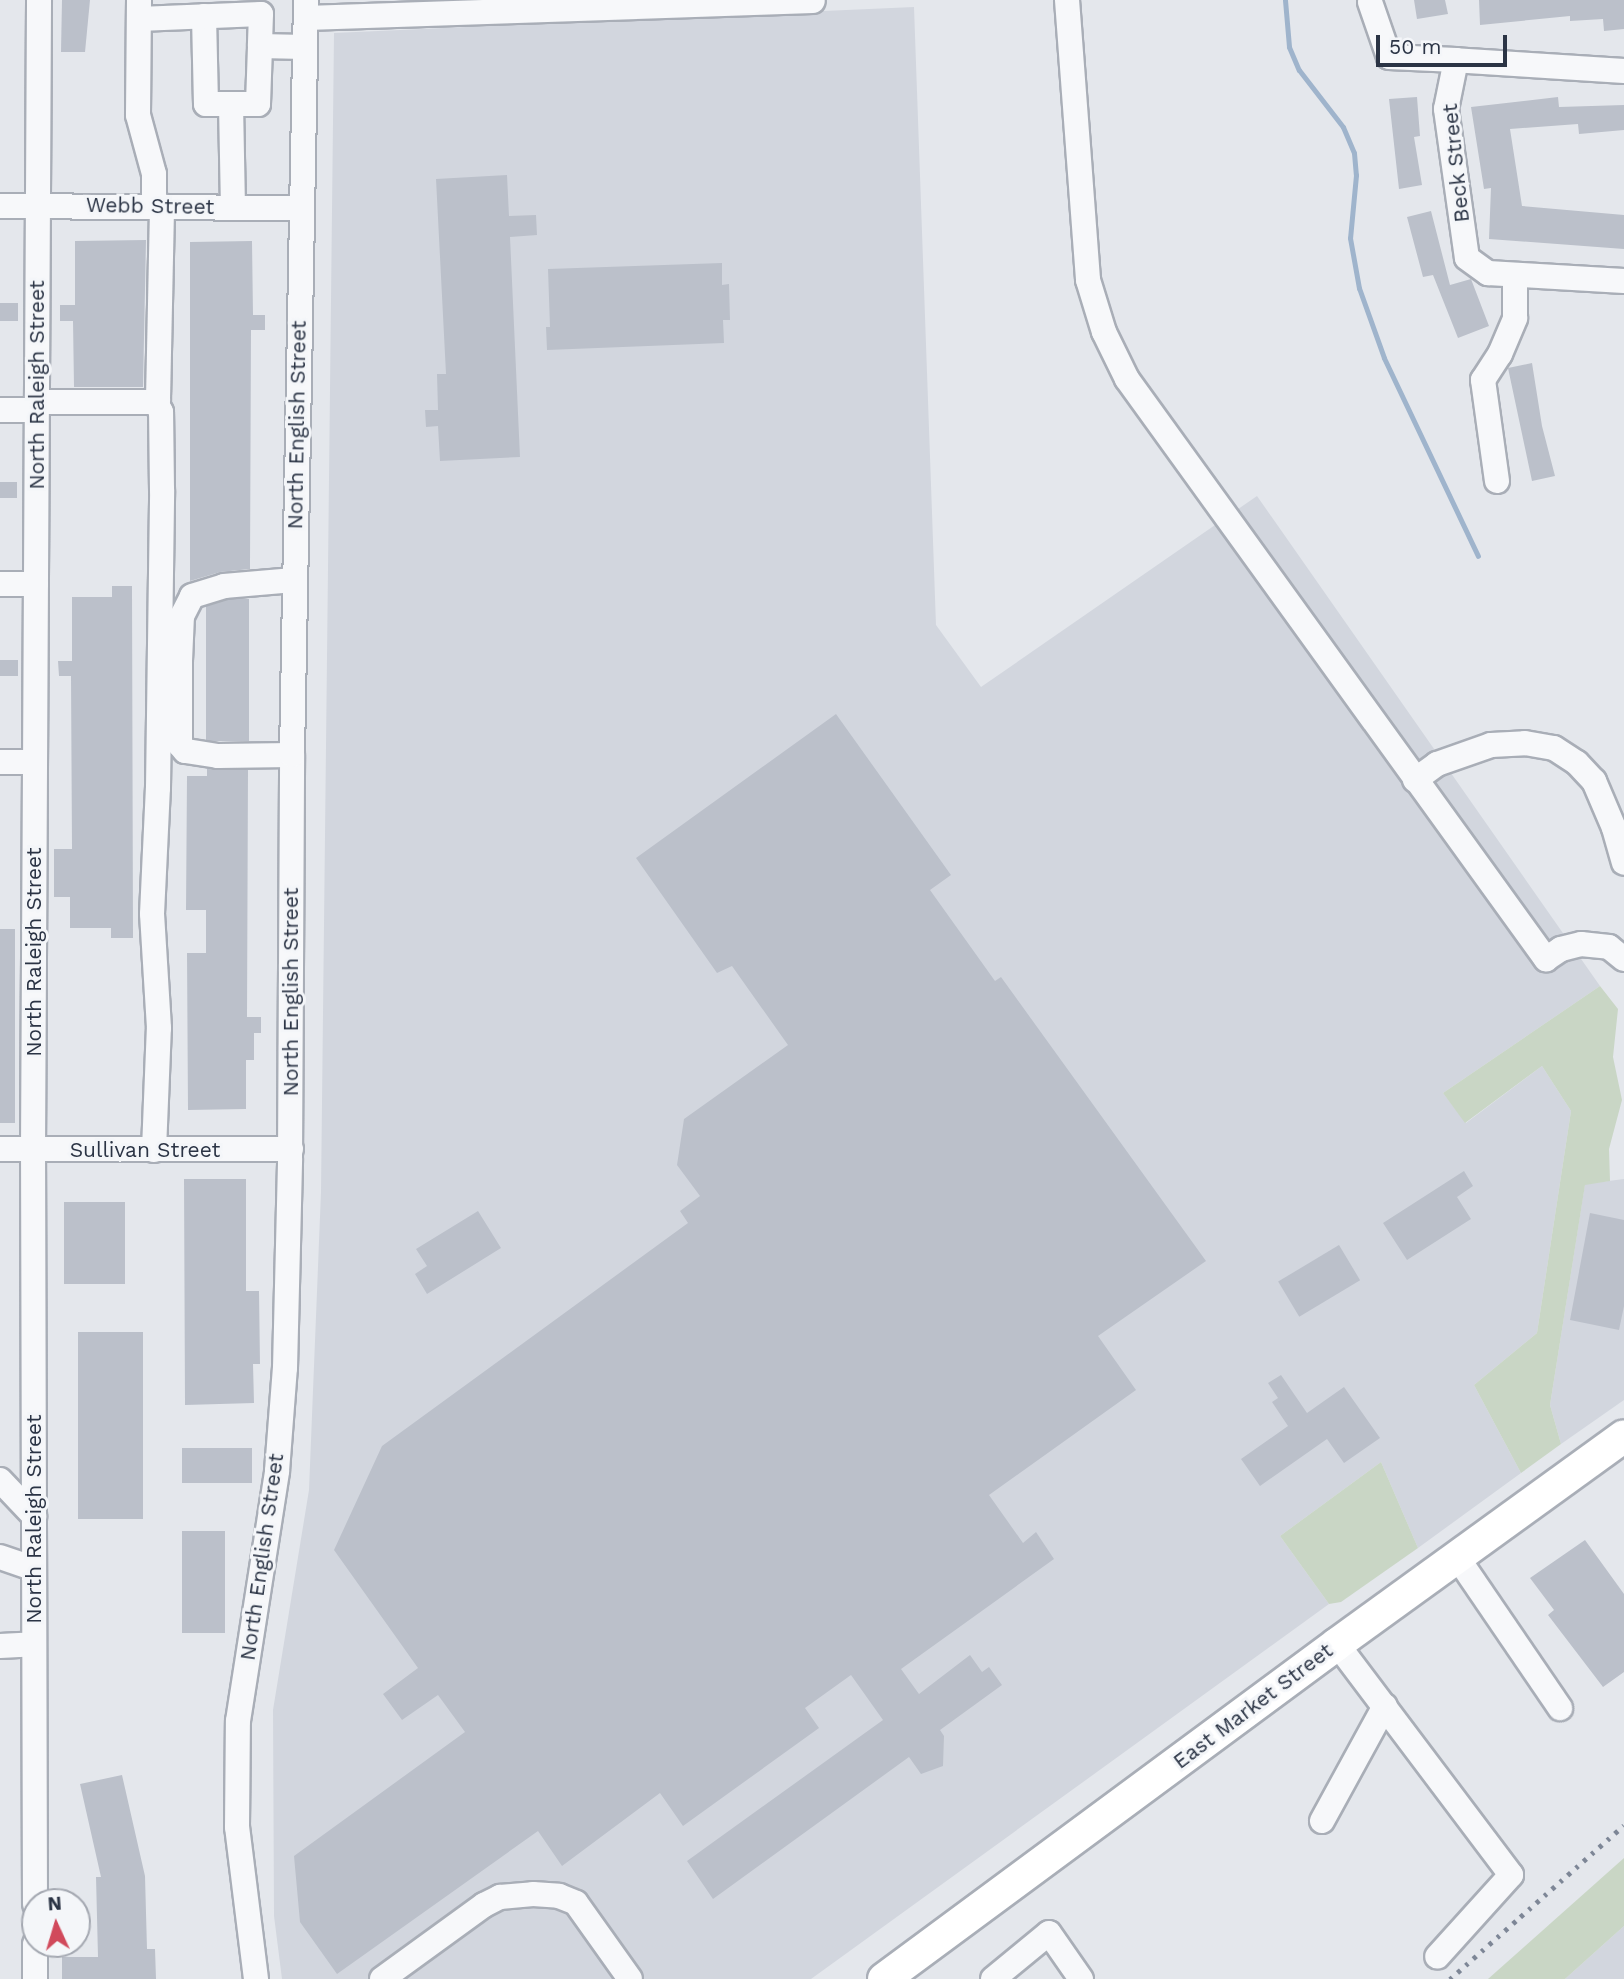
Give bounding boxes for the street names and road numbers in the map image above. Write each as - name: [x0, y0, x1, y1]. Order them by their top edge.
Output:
- street label: Beck Street: [1437, 102, 1475, 224]
- street label: Webb Street: [86, 192, 214, 220]
- street label: North Raleigh Street: [24, 280, 50, 490]
- street label: North English Street: [283, 320, 311, 530]
- street label: North Raleigh Street: [21, 847, 47, 1057]
- street label: North English Street: [278, 888, 304, 1096]
- street label: Sullivan Street: [70, 1137, 220, 1163]
- street label: North Raleigh Street: [21, 1414, 47, 1624]
- street label: North English Street: [235, 1452, 289, 1662]
- street label: East Market Street: [1168, 1638, 1338, 1774]

